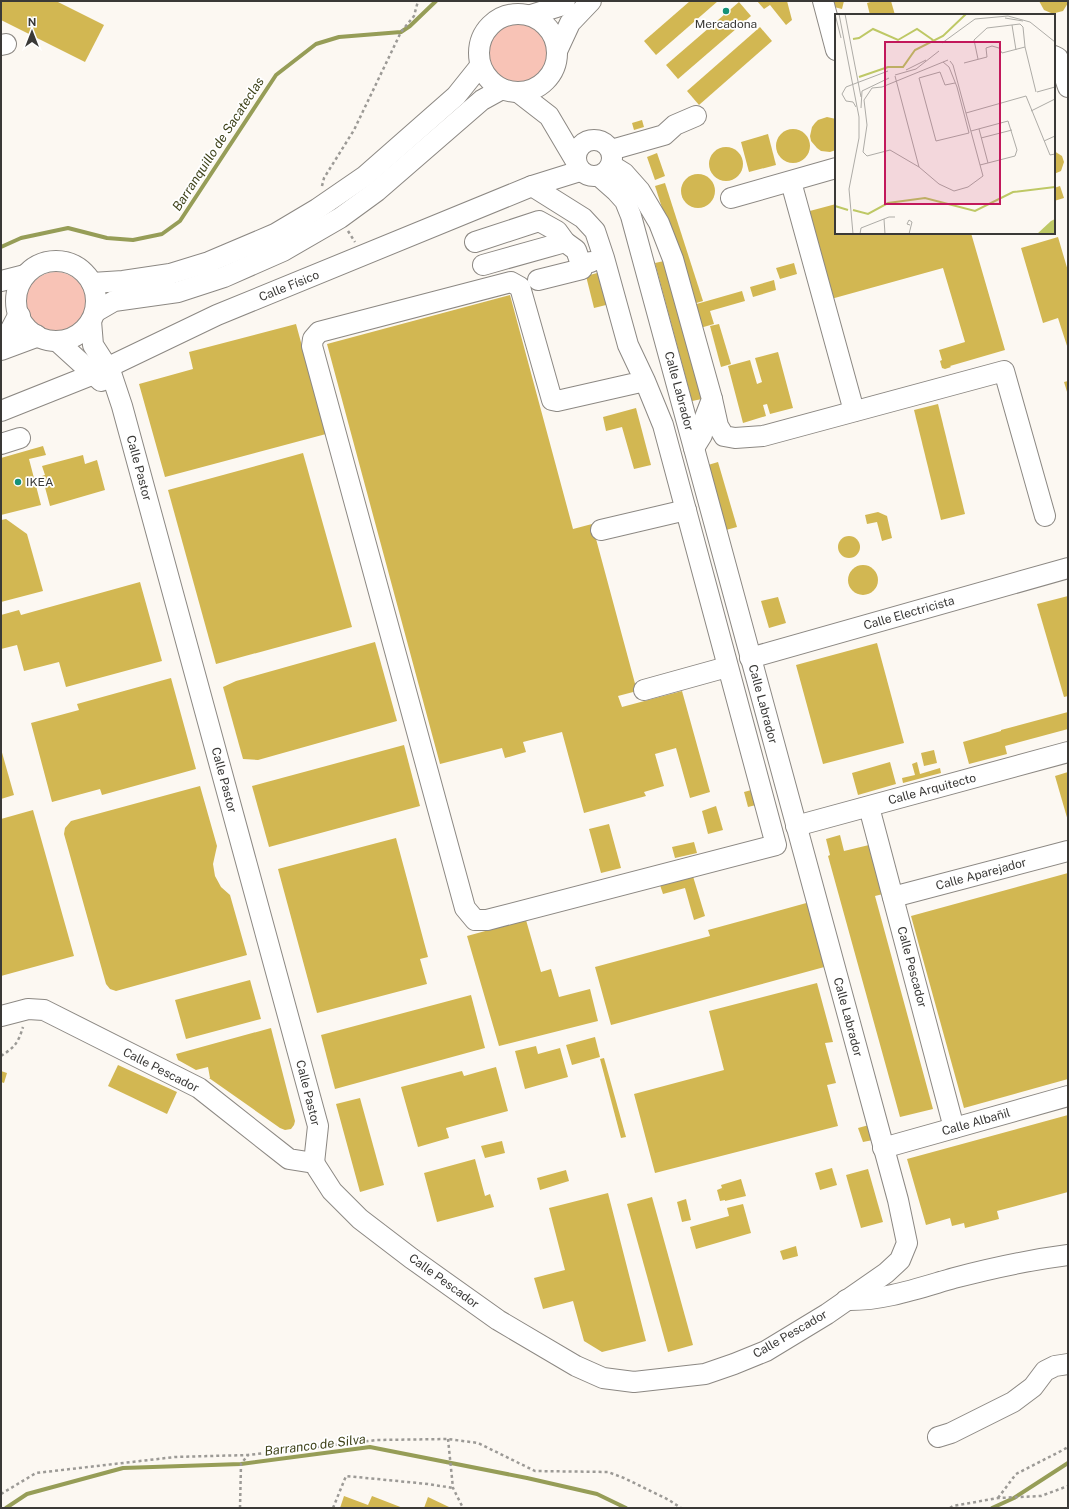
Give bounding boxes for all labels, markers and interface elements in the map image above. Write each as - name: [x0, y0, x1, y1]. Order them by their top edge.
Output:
- marker: Mercadona: [721, 6, 731, 16]
- north arrow: [12, 12, 52, 52]
- inset map: [835, 14, 1055, 234]
- text: N: [28, 16, 36, 28]
- place label: Mercadona: [695, 17, 757, 31]
- water label: Barranquillo de Sacateclas: [169, 74, 267, 214]
- street label: Calle Físico: [257, 268, 321, 304]
- street label: Calle Labrador: [662, 350, 696, 432]
- street label: Calle Pastor: [124, 434, 155, 503]
- place label: IKEA: [26, 475, 54, 489]
- marker: IKEA: [13, 477, 23, 487]
- street label: Calle Electricista: [862, 593, 956, 633]
- street label: Calle Labrador: [746, 663, 780, 745]
- street label: Calle Pastor: [209, 746, 240, 815]
- street label: Calle Arquitecto: [887, 770, 978, 807]
- street label: Calle Aparejador: [934, 855, 1028, 893]
- street label: Calle Pescador: [894, 925, 930, 1009]
- street label: Calle Labrador: [831, 976, 865, 1058]
- street label: Calle Pescador: [121, 1045, 202, 1095]
- street label: Calle Pastor: [293, 1059, 323, 1128]
- street label: Calle Albañil: [940, 1105, 1012, 1138]
- street label: Calle Pescador: [406, 1251, 482, 1311]
- street label: Calle Pescador: [750, 1307, 830, 1361]
- water label: Barranco de Silva: [264, 1431, 367, 1459]

